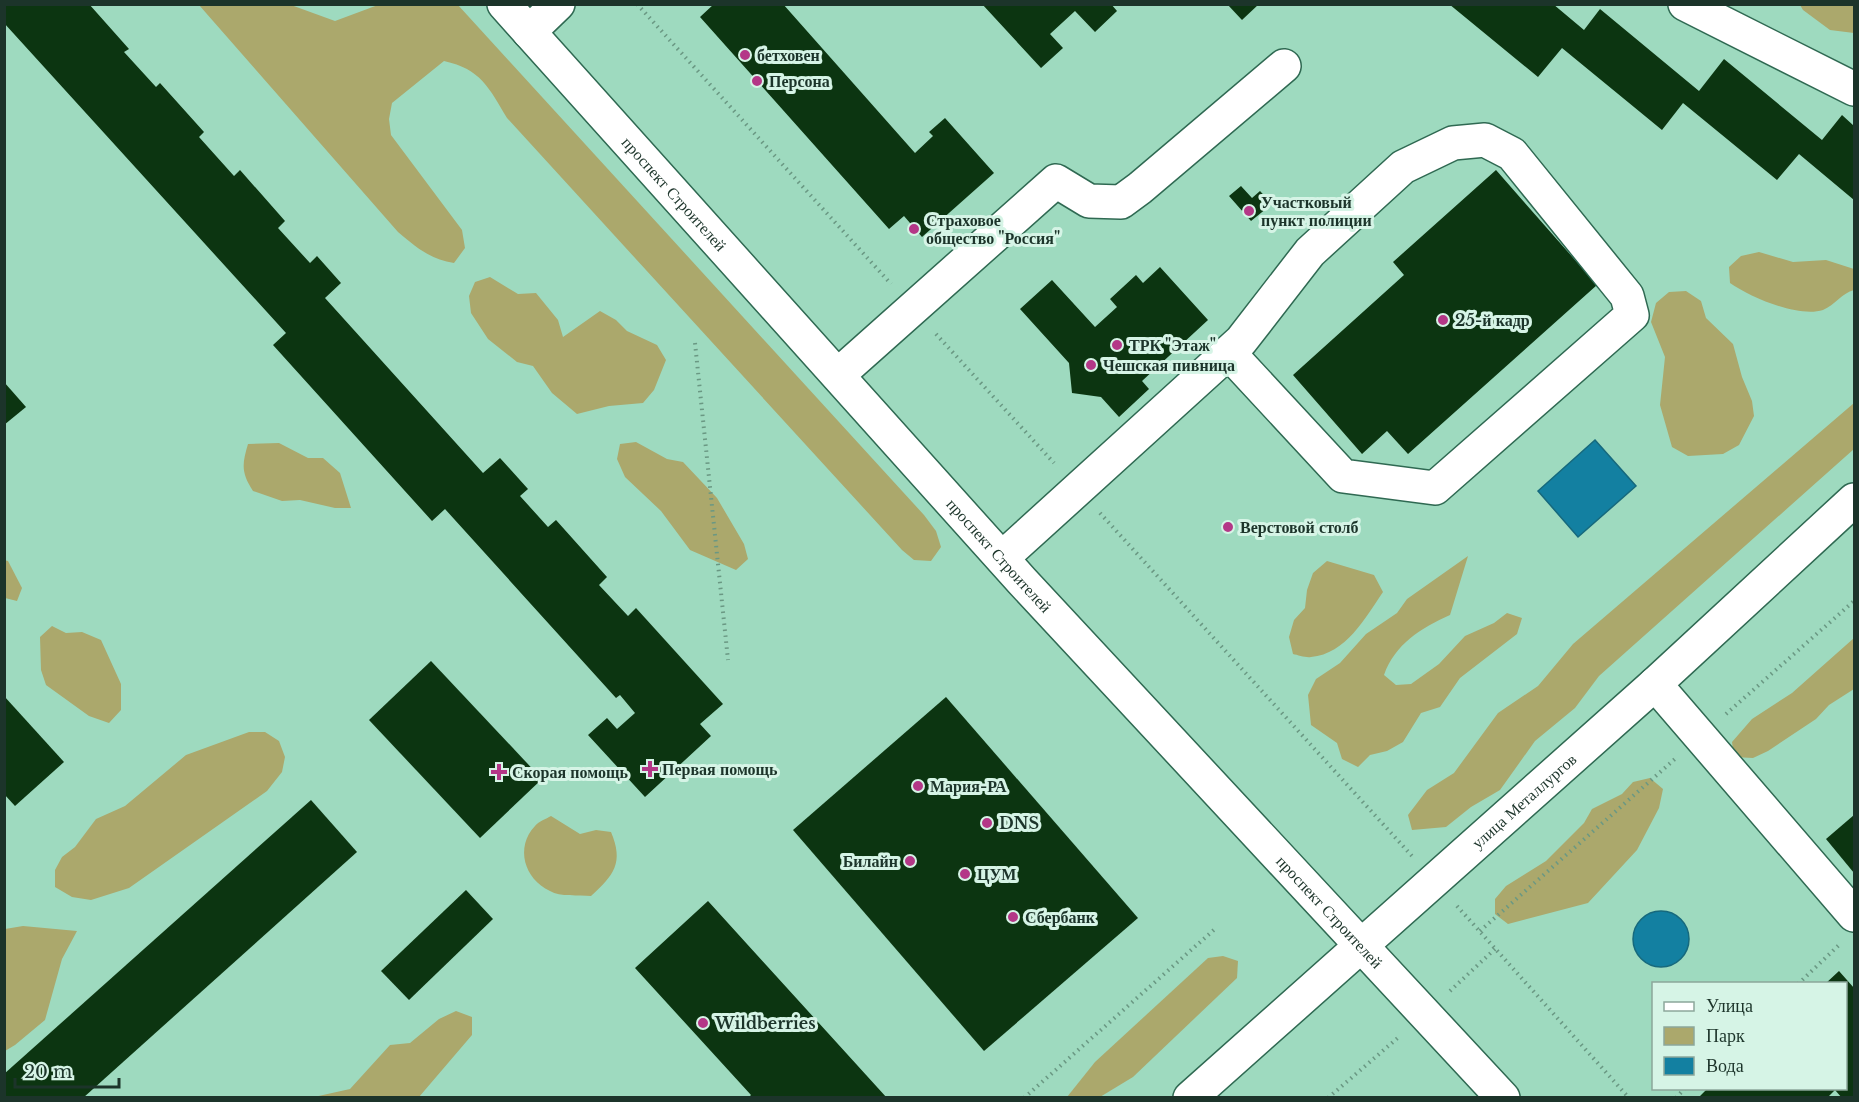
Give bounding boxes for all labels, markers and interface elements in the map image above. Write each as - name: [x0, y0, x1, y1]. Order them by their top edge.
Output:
- place label: бетховен: [757, 45, 820, 65]
- marker: бетховен: [738, 48, 752, 62]
- place label: Персона: [769, 71, 830, 91]
- marker: Персона: [750, 74, 764, 88]
- street label: проспект Строителей: [618, 132, 731, 255]
- place label: Участковый пункт полиции: [1261, 192, 1372, 230]
- marker: Участковый пункт полиции: [1242, 204, 1256, 218]
- place label: Страховое общество "Россия": [926, 210, 1060, 248]
- marker: Страховое общество "Россия": [907, 222, 921, 236]
- place label: 25-й кадр: [1455, 310, 1530, 330]
- marker: 25-й кадр: [1436, 313, 1450, 327]
- place label: ТРК "Этаж": [1129, 335, 1216, 355]
- marker: ТРК "Этаж": [1110, 338, 1124, 352]
- place label: Чешская пивница: [1103, 355, 1235, 375]
- marker: Чешская пивница: [1084, 358, 1098, 372]
- street label: проспект Строителей: [943, 494, 1056, 617]
- place label: Верстовой столб: [1240, 517, 1359, 537]
- marker: Верстовой столб: [1221, 520, 1235, 534]
- street label: улица Металлургов: [1467, 749, 1581, 853]
- place label: Первая помощь: [662, 759, 778, 779]
- place label: Скорая помощь: [512, 762, 628, 782]
- marker: Первая помощь: [643, 762, 657, 776]
- marker: Скорая помощь: [490, 763, 508, 781]
- place label: Мария-РА: [930, 776, 1007, 796]
- marker: Мария-РА: [911, 779, 925, 793]
- place label: DNS: [999, 813, 1039, 833]
- marker: DNS: [980, 816, 994, 830]
- place label: Билайн: [843, 851, 898, 871]
- street label: проспект Строителей: [1272, 851, 1387, 973]
- marker: Билайн: [903, 854, 917, 868]
- place label: ЦУМ: [977, 864, 1016, 884]
- marker: ЦУМ: [958, 867, 972, 881]
- place label: Сбербанк: [1025, 907, 1096, 927]
- marker: Сбербанк: [1006, 910, 1020, 924]
- legend: [1652, 982, 1847, 1090]
- text: Улица: [1706, 995, 1753, 1017]
- place label: Wildberries: [714, 1013, 816, 1033]
- marker: Wildberries: [696, 1016, 710, 1030]
- text: Парк: [1706, 1025, 1745, 1047]
- scale bar: [15, 1051, 118, 1089]
- text: Вода: [1706, 1055, 1744, 1077]
- text: 20 m: [24, 1061, 72, 1083]

